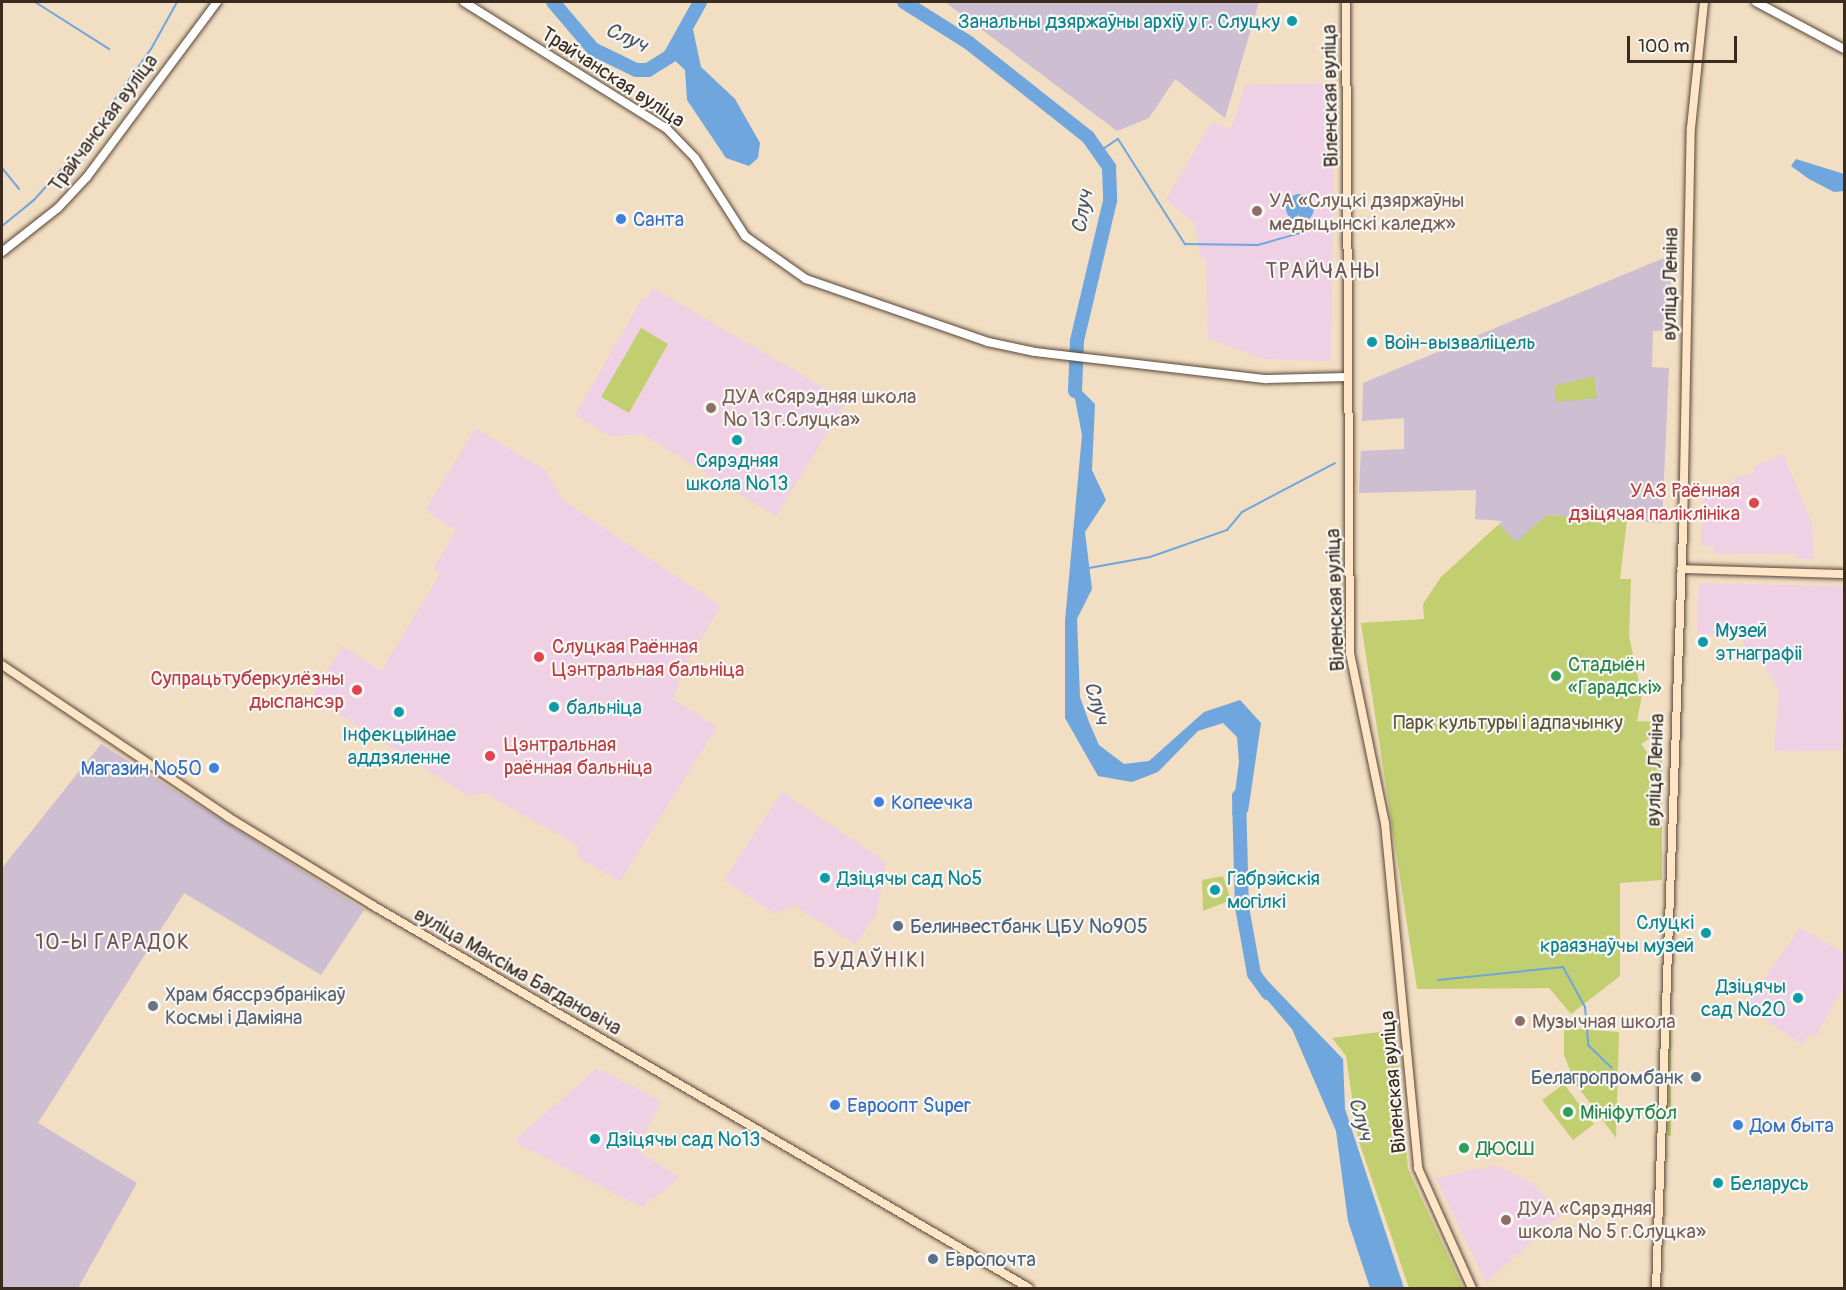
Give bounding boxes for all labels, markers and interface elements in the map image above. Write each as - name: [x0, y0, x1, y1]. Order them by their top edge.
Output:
- place label: Занальны дзяржаўны архіў у г. Слуцку: [958, 9, 1280, 33]
- marker: Занальны дзяржаўны архіў у г. Слуцку: [1285, 14, 1299, 28]
- water label: Случ: [601, 17, 651, 59]
- street label: Трайчанская вуліца: [537, 22, 689, 132]
- street label: Віленская вуліца: [1317, 24, 1343, 168]
- scale bar: [1630, 24, 1740, 62]
- text: 100 m: [1638, 35, 1690, 58]
- street label: Трайчанская вуліца: [43, 49, 163, 197]
- water label: Случ: [1067, 188, 1099, 236]
- place label: УА «Слуцкі дзяржаўны медыцынскі каледж»: [1269, 188, 1464, 235]
- marker: УА «Слуцкі дзяржаўны медыцынскі каледж»: [1250, 204, 1264, 218]
- place label: Санта: [633, 207, 684, 231]
- marker: Санта: [614, 212, 628, 226]
- street label: вуліца Леніна: [1657, 227, 1683, 341]
- district label: ТРАЙЧАНЫ: [1266, 259, 1380, 285]
- place label: Воін-вызваліцель: [1384, 330, 1536, 354]
- marker: Воін-вызваліцель: [1365, 335, 1379, 349]
- place label: ДУА «Сярэдняя школа № 13 г.Слуцка»: [723, 384, 916, 431]
- marker: ДУА «Сярэдняя школа № 13 г.Слуцка»: [704, 401, 718, 415]
- marker: Сярэдняя школа №13: [730, 433, 744, 447]
- place label: Сярэдняя школа №13: [686, 449, 788, 496]
- place label: УАЗ Раённая дзіцячая паліклініка: [1569, 479, 1740, 526]
- marker: УАЗ Раённая дзіцячая паліклініка: [1745, 494, 1763, 512]
- street label: Віленская вуліца: [1321, 528, 1349, 672]
- place label: Музей этнаграфіі: [1715, 618, 1802, 665]
- place label: Слуцкая Раённая Цэнтральная бальніца: [552, 634, 744, 681]
- marker: Музей этнаграфіі: [1696, 635, 1710, 649]
- marker: Слуцкая Раённая Цэнтральная бальніца: [530, 648, 548, 666]
- place label: Стадыён «Гарадскі»: [1568, 652, 1662, 699]
- place label: Супрацьтуберкулёзны дыспансэр: [150, 666, 344, 713]
- marker: Стадыён «Гарадскі»: [1549, 669, 1563, 683]
- water label: Случ: [1078, 679, 1114, 727]
- marker: Супрацьтуберкулёзны дыспансэр: [348, 681, 366, 699]
- place label: бальніца: [566, 695, 642, 719]
- marker: бальніца: [547, 700, 561, 714]
- marker: Інфекцыйнае аддзяленне: [392, 705, 406, 719]
- park label: Парк культуры і адпачынку: [1393, 710, 1623, 734]
- street label: вуліца Леніна: [1641, 713, 1669, 827]
- place label: Інфекцыйнае аддзяленне: [342, 722, 456, 769]
- place label: Цэнтральная раённая бальніца: [504, 732, 652, 779]
- marker: Цэнтральная раённая бальніца: [481, 747, 499, 765]
- place label: Магазин №50: [81, 756, 202, 780]
- marker: Магазин №50: [207, 761, 221, 775]
- place label: Копеечка: [891, 790, 973, 814]
- marker: Копеечка: [872, 795, 886, 809]
- place label: Дзіцячы сад №5: [837, 866, 982, 890]
- place label: Габрэйскія могілкі: [1227, 867, 1320, 914]
- marker: Дзіцячы сад №5: [818, 871, 832, 885]
- marker: Габрэйскія могілкі: [1208, 883, 1222, 897]
- street label: вуліца Максіма Багдановіча: [410, 902, 626, 1040]
- place label: Слуцкі краязнаўчы музей: [1540, 910, 1694, 957]
- place label: Белинвестбанк ЦБУ №905: [910, 914, 1148, 938]
- marker: Белинвестбанк ЦБУ №905: [891, 919, 905, 933]
- marker: Слуцкі краязнаўчы музей: [1699, 926, 1713, 940]
- district label: 10-Ы ГАРАДОК: [36, 930, 190, 956]
- district label: БУДАЎНІКІ: [813, 948, 927, 974]
- place label: Дзіцячы сад №20: [1701, 975, 1786, 1022]
- place label: Храм бяссрэбранікаў Космы і Даміяна: [165, 982, 345, 1029]
- marker: Дзіцячы сад №20: [1791, 991, 1805, 1005]
- marker: Храм бяссрэбранікаў Космы і Даміяна: [146, 999, 160, 1013]
- place label: Музычная школа: [1532, 1009, 1676, 1033]
- street label: Віленская вуліца: [1375, 1010, 1411, 1154]
- marker: Музычная школа: [1513, 1014, 1527, 1028]
- place label: Белагропромбанк: [1531, 1065, 1684, 1089]
- marker: Белагропромбанк: [1689, 1070, 1703, 1084]
- place label: Евроопт Super: [847, 1093, 971, 1117]
- water label: Случ: [1342, 1095, 1378, 1143]
- marker: Евроопт Super: [828, 1098, 842, 1112]
- place label: Мініфутбол: [1580, 1100, 1677, 1124]
- marker: Мініфутбол: [1561, 1105, 1575, 1119]
- place label: Дом быта: [1750, 1113, 1834, 1137]
- marker: Дом быта: [1731, 1118, 1745, 1132]
- place label: Дзіцячы сад №13: [607, 1127, 760, 1151]
- marker: Дзіцячы сад №13: [588, 1132, 602, 1146]
- place label: ДЮСШ: [1476, 1136, 1534, 1160]
- marker: ДЮСШ: [1457, 1141, 1471, 1155]
- place label: Беларусь: [1730, 1171, 1809, 1195]
- marker: Беларусь: [1711, 1176, 1725, 1190]
- place label: ДУА «Сярэдняя школа № 5 г.Слуцка»: [1518, 1196, 1706, 1243]
- marker: ДУА «Сярэдняя школа № 5 г.Слуцка»: [1499, 1213, 1513, 1227]
- place label: Европочта: [945, 1247, 1036, 1271]
- marker: Европочта: [926, 1252, 940, 1266]

